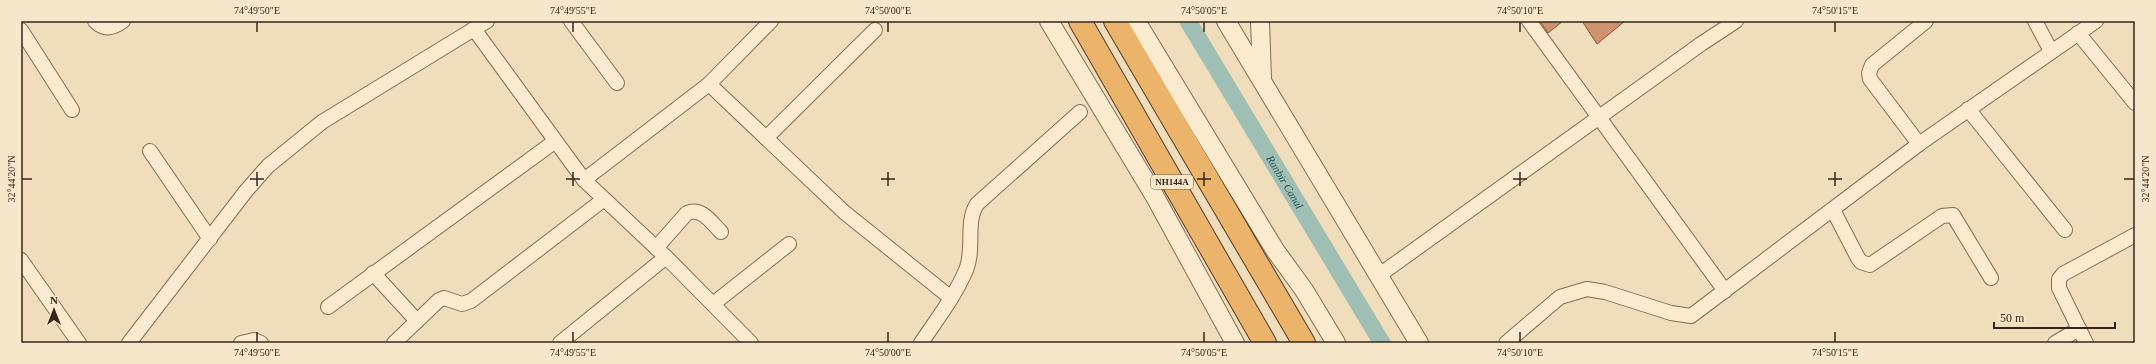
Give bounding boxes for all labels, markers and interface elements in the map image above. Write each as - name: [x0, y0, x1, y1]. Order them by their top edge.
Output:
- text: 74°49'50"E: [234, 5, 280, 16]
- text: 74°49'55"E: [550, 5, 596, 16]
- text: 74°50'00"E: [865, 5, 911, 16]
- text: 74°50'05"E: [1181, 5, 1227, 16]
- text: 74°50'10"E: [1497, 5, 1543, 16]
- text: 74°50'15"E: [1812, 5, 1858, 16]
- water label: Ranbir Canal: [1264, 152, 1306, 211]
- text: 32°44'20"N: [6, 155, 17, 203]
- text: 32°44'20"N: [2140, 155, 2151, 203]
- road number: NH144A: [1151, 175, 1193, 189]
- north arrow: [34, 290, 74, 330]
- text: N: [50, 294, 58, 306]
- scale bar: [1994, 304, 2115, 330]
- text: 50 m: [2000, 311, 2025, 325]
- text: 74°49'50"E: [234, 347, 280, 358]
- text: 74°49'55"E: [550, 347, 596, 358]
- text: 74°50'00"E: [865, 347, 911, 358]
- text: 74°50'05"E: [1181, 347, 1227, 358]
- text: 74°50'10"E: [1497, 347, 1543, 358]
- text: 74°50'15"E: [1812, 347, 1858, 358]

